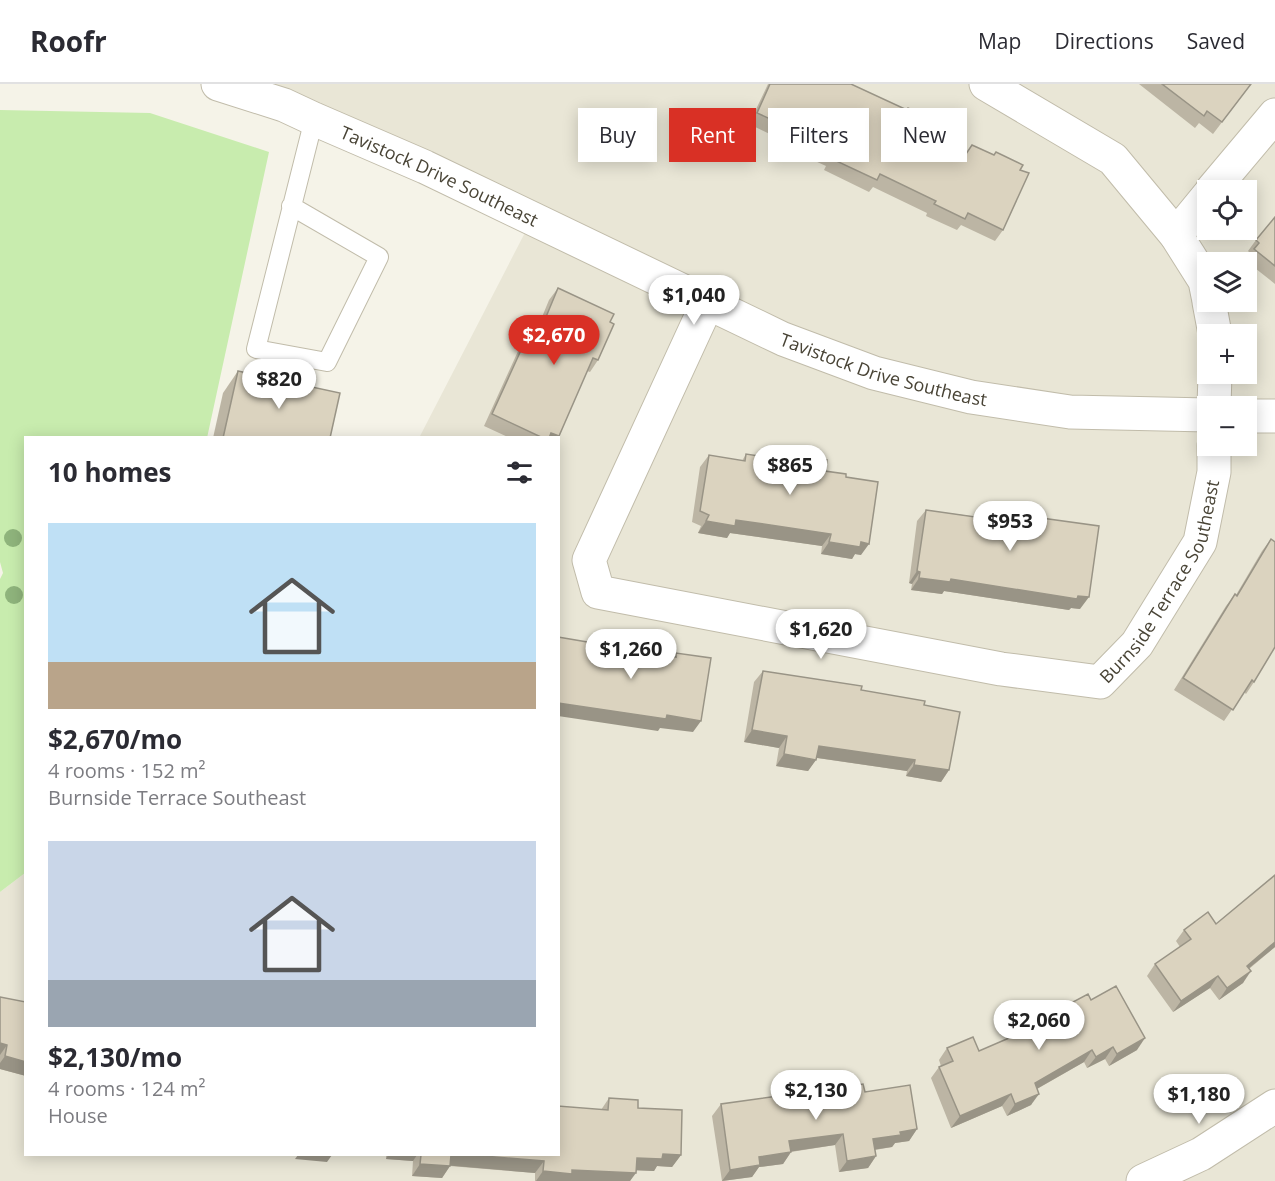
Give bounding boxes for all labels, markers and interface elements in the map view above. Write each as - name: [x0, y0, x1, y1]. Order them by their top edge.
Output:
- text: Roofr: [30, 22, 107, 60]
- text: Map: [978, 27, 1021, 55]
- text: Directions: [1054, 27, 1154, 55]
- text: Saved: [1187, 27, 1245, 55]
- chip: Buy: [578, 108, 657, 162]
- chip: Rent: [669, 108, 756, 162]
- chip: Filters: [768, 108, 869, 162]
- chip: New: [881, 108, 967, 162]
- street label: Tavistock Drive Southeast: [337, 120, 542, 232]
- map controls: [1197, 180, 1257, 456]
- button: locate: [1197, 180, 1257, 240]
- button: layers: [1197, 252, 1257, 312]
- pin: $1,040: [645, 275, 743, 326]
- text: $1,040: [663, 281, 725, 308]
- pin: $2,670: [505, 315, 603, 366]
- text: $2,670: [523, 321, 585, 348]
- button: +: [1197, 324, 1257, 384]
- street label: Tavistock Drive Southeast: [777, 327, 989, 411]
- pin: $820: [243, 359, 315, 410]
- text: $820: [256, 365, 302, 392]
- button: −: [1197, 396, 1257, 456]
- pin: $865: [754, 445, 826, 496]
- text: $865: [767, 451, 813, 478]
- text: 10 homes: [48, 454, 172, 490]
- icon: filters: [503, 456, 536, 489]
- street label: Burnside Terrace Southeast: [1094, 478, 1224, 688]
- pin: $953: [974, 501, 1046, 552]
- text: $953: [987, 507, 1033, 534]
- icon: home: [238, 562, 346, 670]
- pin: $1,620: [772, 609, 870, 660]
- text: $1,620: [790, 615, 852, 642]
- pin: $1,260: [582, 629, 680, 680]
- text: $1,260: [600, 635, 662, 662]
- text: $2,670/mo: [48, 721, 182, 757]
- text: 4 rooms · 152 m²: [48, 757, 206, 784]
- text: Burnside Terrace Southeast: [48, 784, 306, 811]
- icon: home: [238, 880, 346, 988]
- pin: $2,060: [990, 1000, 1088, 1051]
- text: $2,060: [1008, 1006, 1070, 1033]
- text: $2,130/mo: [48, 1039, 182, 1075]
- pin: $2,130: [767, 1070, 865, 1121]
- pin: $1,180: [1150, 1074, 1248, 1125]
- text: 4 rooms · 124 m²: [48, 1075, 206, 1102]
- text: $2,130: [785, 1076, 847, 1103]
- text: $1,180: [1168, 1080, 1230, 1107]
- text: House: [48, 1102, 108, 1129]

